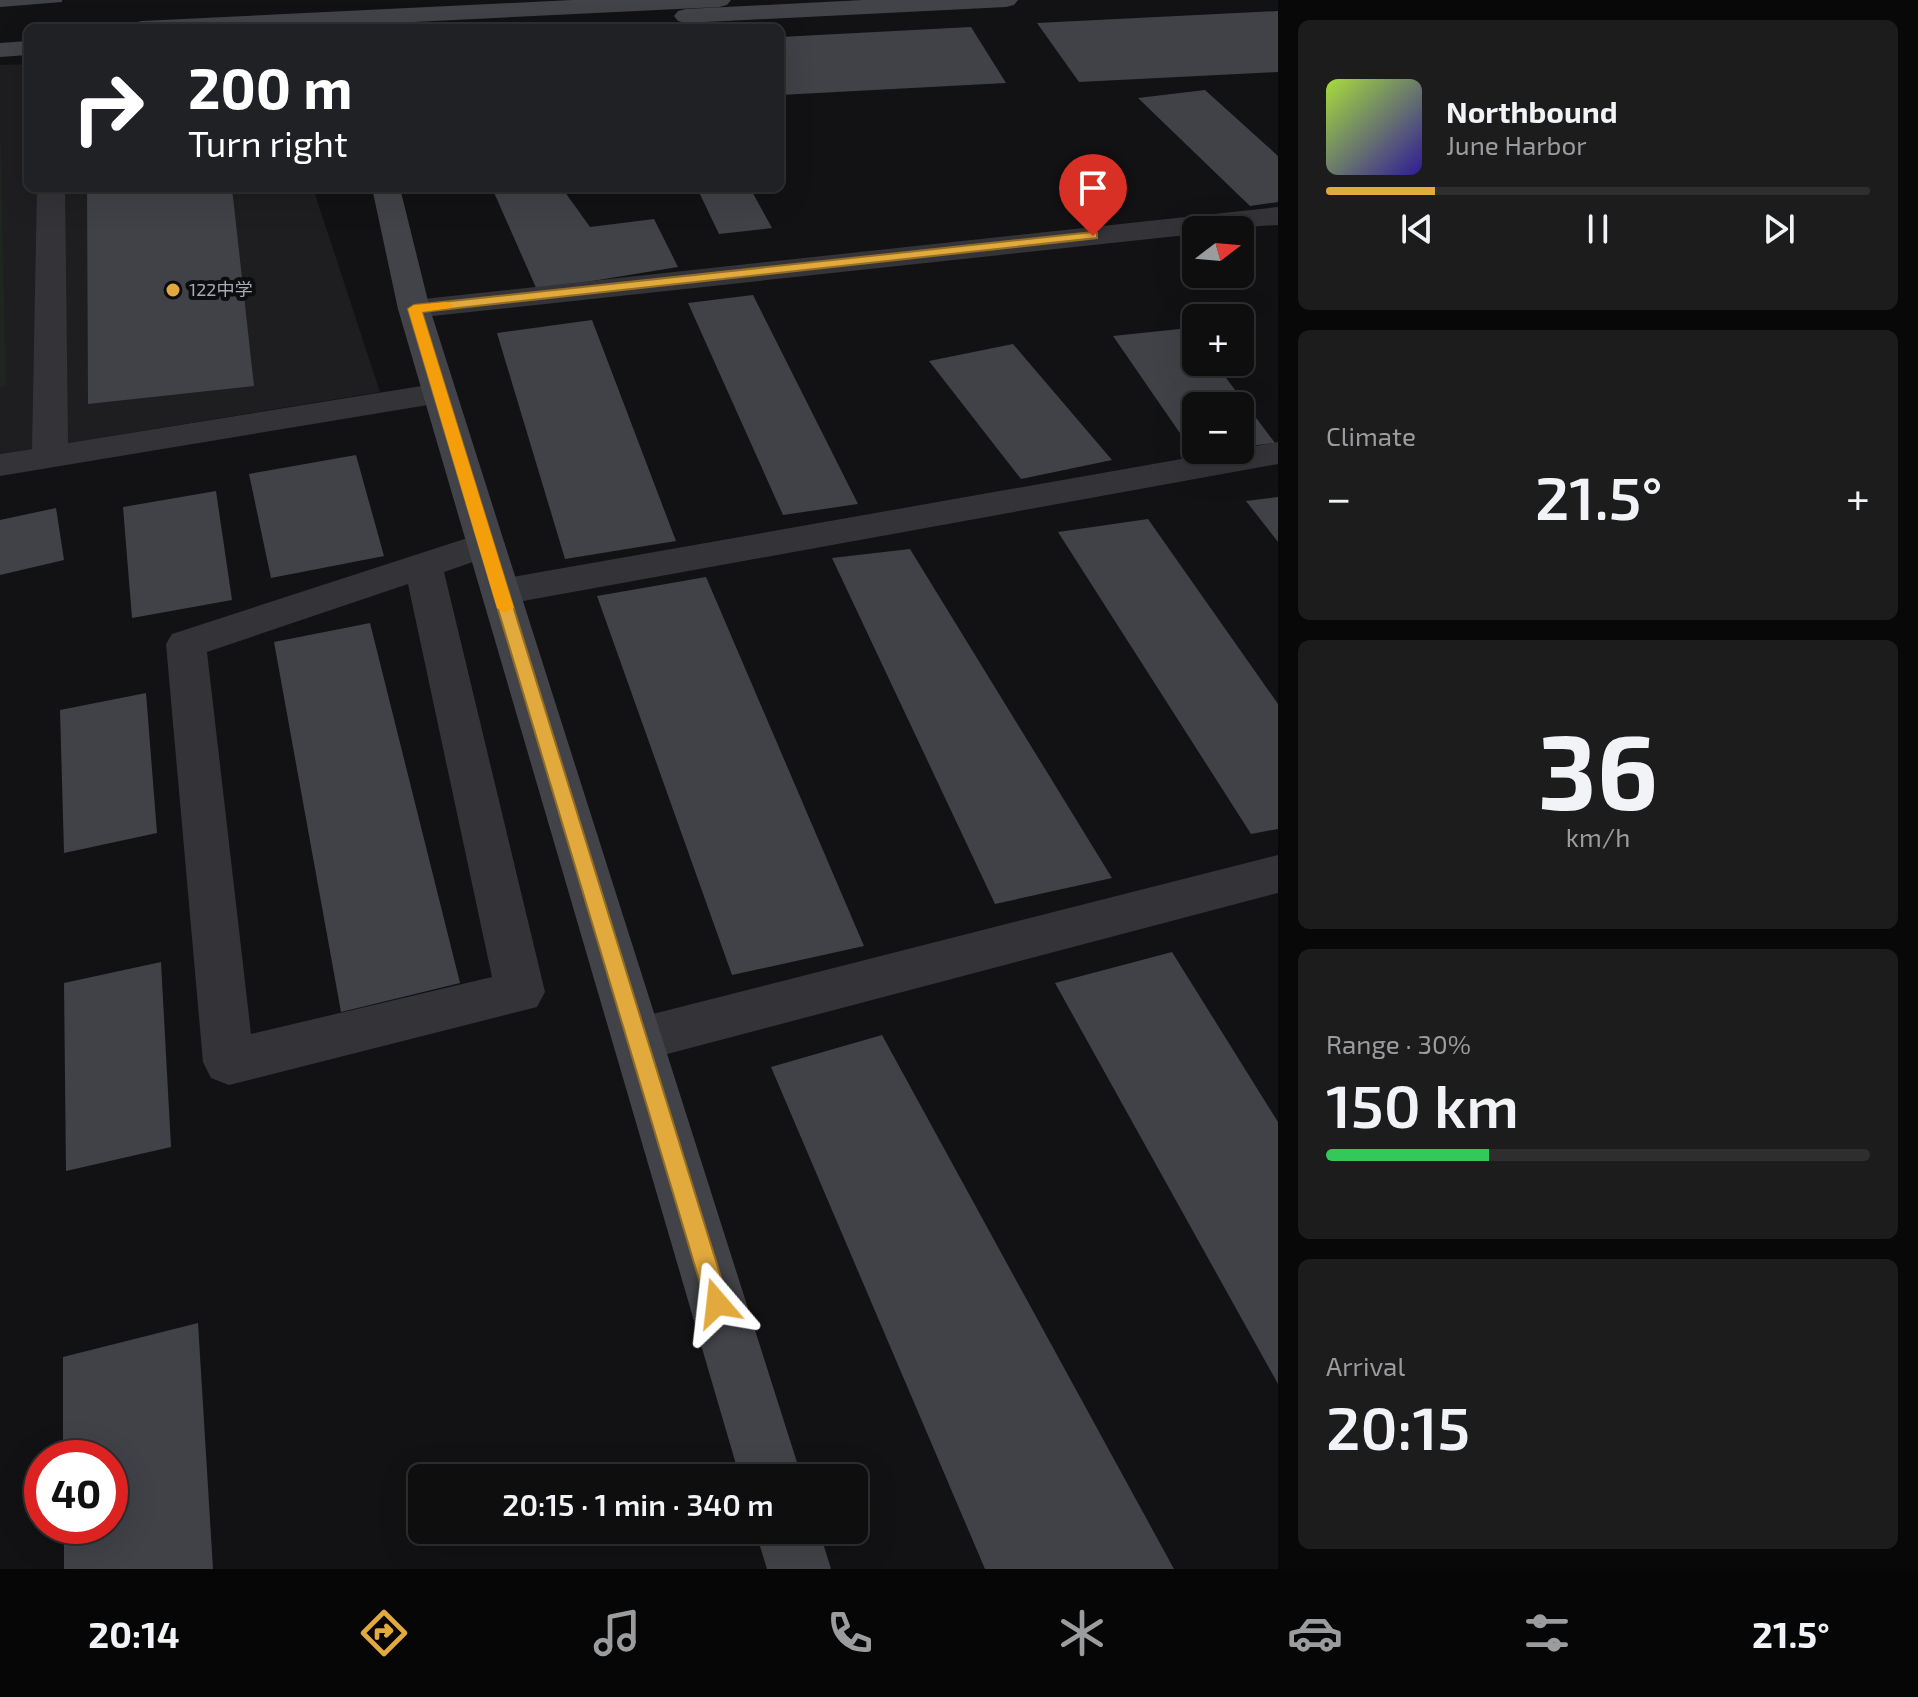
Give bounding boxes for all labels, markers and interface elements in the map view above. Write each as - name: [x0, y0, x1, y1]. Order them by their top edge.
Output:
- text: 200 m: [188, 53, 353, 120]
- icon: right: [56, 56, 160, 160]
- text: Northbound: [1446, 93, 1618, 129]
- text: Turn right: [188, 121, 348, 164]
- text: June Harbor: [1446, 129, 1587, 160]
- pin: [1059, 154, 1127, 236]
- icon: arrive: [1071, 166, 1115, 210]
- icon: previous: [1395, 207, 1439, 251]
- icon: pause: [1576, 207, 1620, 251]
- icon: next: [1757, 207, 1801, 251]
- north arrow: [1182, 216, 1254, 288]
- map controls: [1182, 216, 1254, 464]
- place label: 122中学: [189, 278, 252, 300]
- marker: 122中学: [164, 281, 182, 299]
- button: +: [1182, 304, 1254, 376]
- button: −: [1182, 392, 1254, 464]
- text: Climate: [1326, 420, 1416, 451]
- text: 21.5°: [1535, 460, 1663, 532]
- text: −: [1326, 470, 1352, 523]
- text: +: [1846, 470, 1870, 523]
- text: 36: [1538, 706, 1658, 831]
- text: km/h: [1566, 821, 1630, 852]
- text: Range · 30%: [1326, 1028, 1471, 1059]
- text: 150 km: [1326, 1068, 1519, 1140]
- position arrow: [675, 1261, 759, 1345]
- text: Arrival: [1326, 1350, 1405, 1381]
- text: 20:15: [1326, 1390, 1470, 1462]
- speed limit sign: 40: [24, 1440, 128, 1544]
- text: 20:15 · 1 min · 340 m: [502, 1486, 774, 1522]
- icon: directions: [356, 1605, 412, 1661]
- icon: music: [589, 1605, 645, 1661]
- icon: phone: [822, 1605, 878, 1661]
- icon: climate: [1054, 1605, 1110, 1661]
- icon: car: [1287, 1605, 1343, 1661]
- icon: filters: [1519, 1605, 1575, 1661]
- text: 20:14: [88, 1612, 180, 1655]
- text: 21.5°: [1752, 1612, 1830, 1655]

